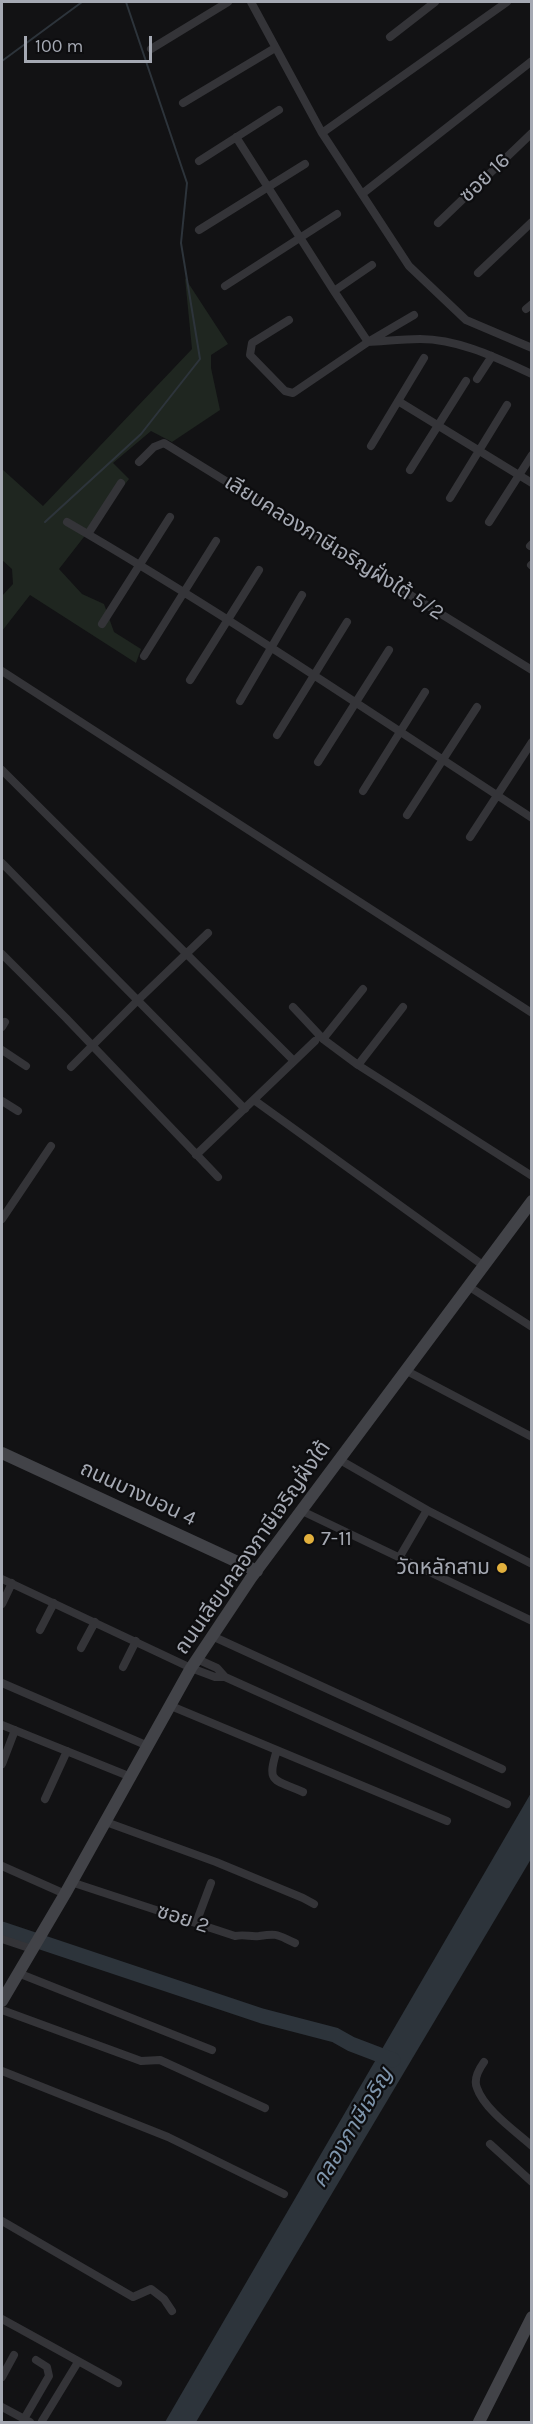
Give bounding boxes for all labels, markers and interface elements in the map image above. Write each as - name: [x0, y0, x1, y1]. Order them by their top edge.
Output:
- scale bar: [27, 24, 154, 62]
- text: 100 m: [35, 35, 83, 57]
- street label: ซอย 16: [455, 148, 515, 208]
- street label: เลียบคลองภาษีเจริญฝั่งใต้ 5/2: [219, 470, 449, 626]
- street label: ถนนเลียบคลองภาษีเจริญฝั่งใต้: [170, 1436, 336, 1660]
- street label: ถนนบางบอน 4: [76, 1456, 200, 1532]
- place label: 7-11: [321, 1526, 352, 1552]
- marker: 7-11: [302, 1532, 316, 1546]
- place label: วัดหลักสาม: [396, 1555, 490, 1581]
- marker: วัดหลักสาม: [495, 1561, 509, 1575]
- street label: ซอย 2: [154, 1899, 212, 1939]
- water label: คลองภาษีเจริญ: [307, 2063, 399, 2193]

